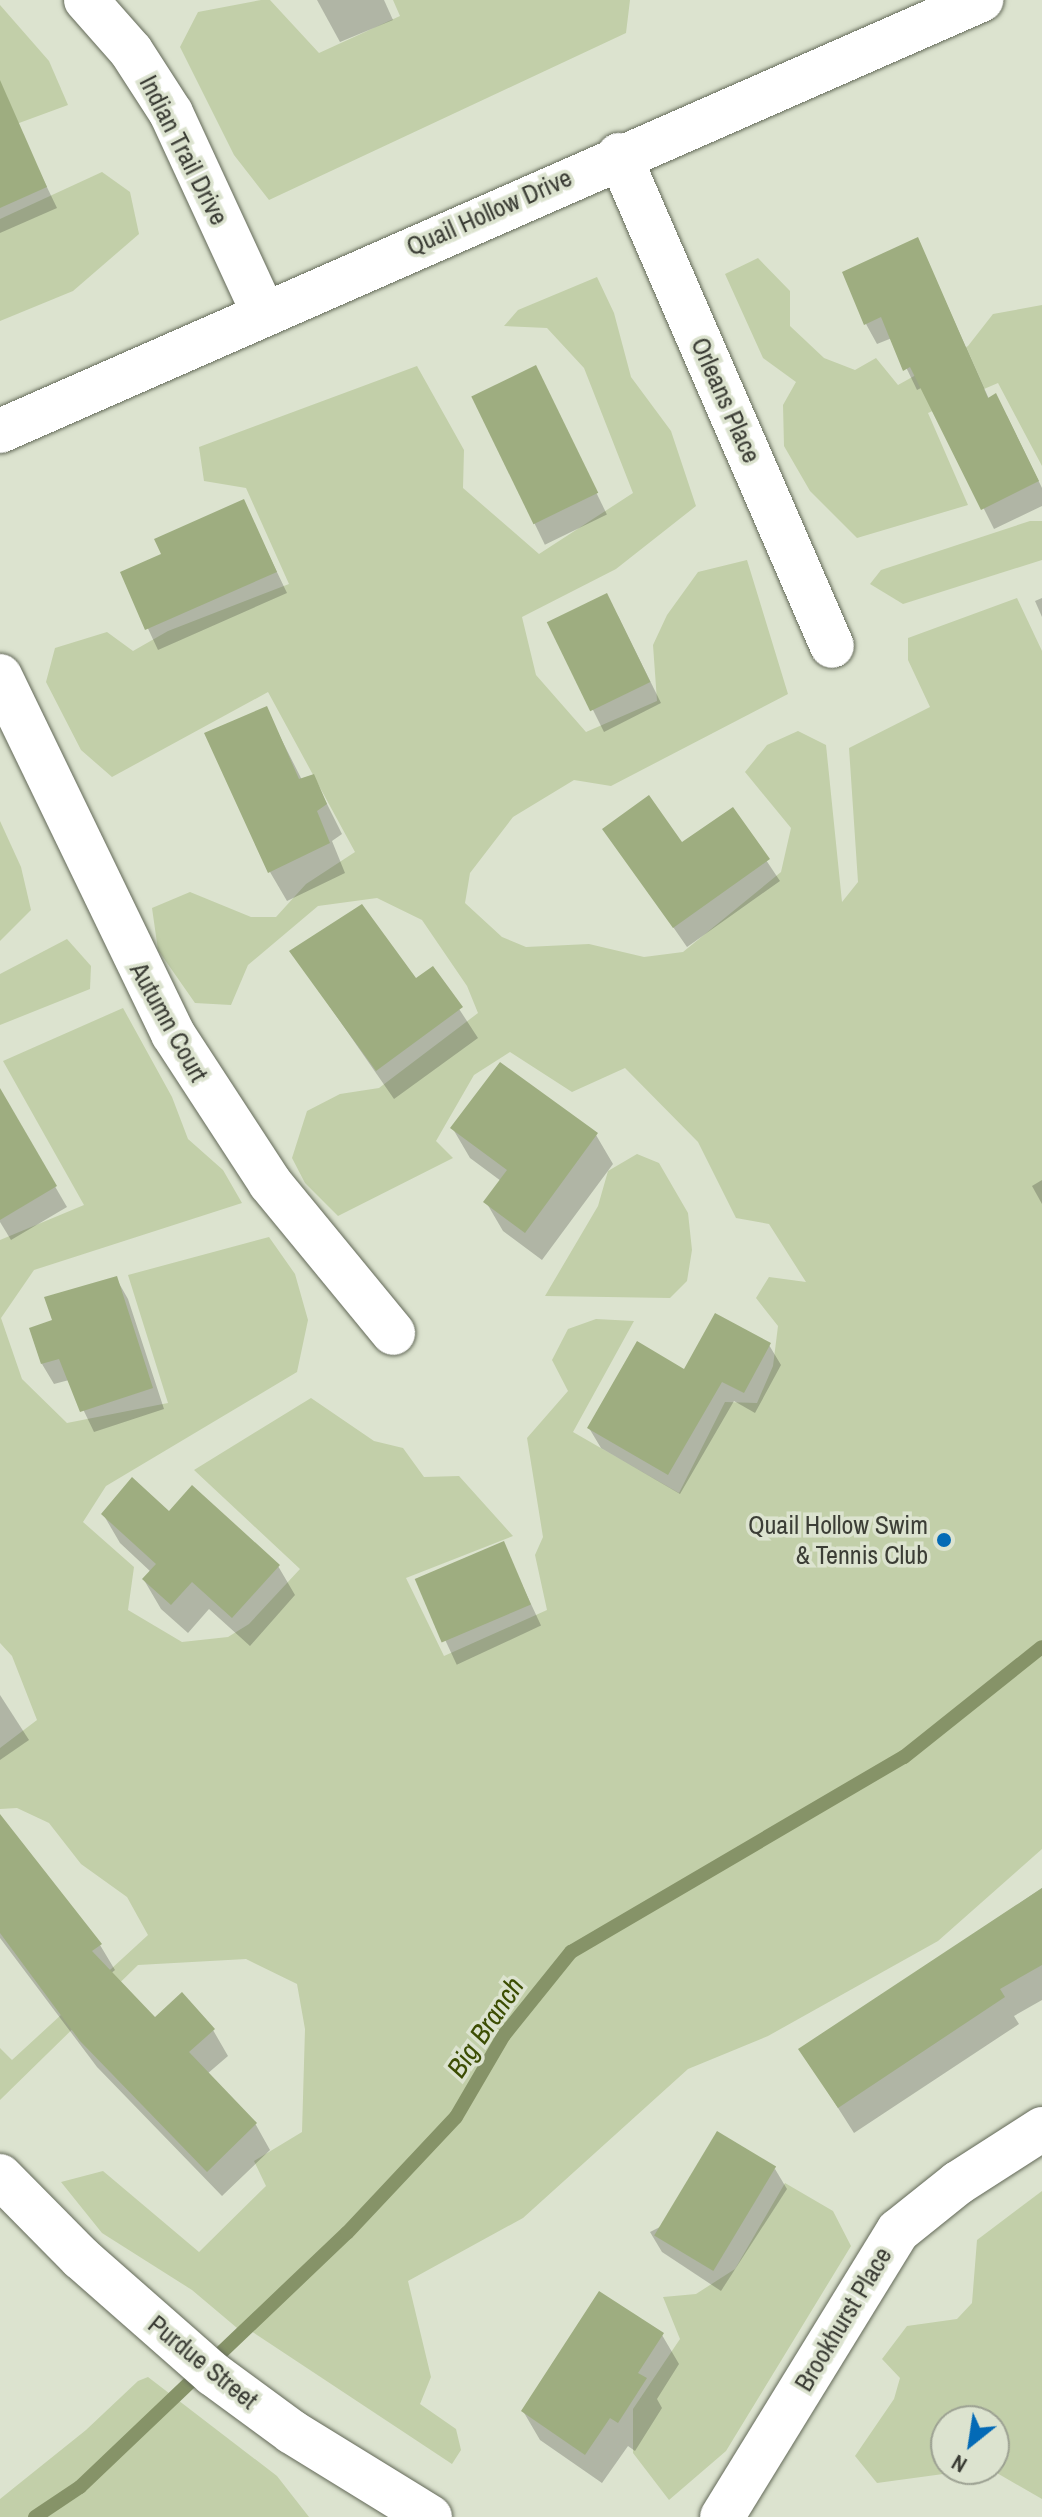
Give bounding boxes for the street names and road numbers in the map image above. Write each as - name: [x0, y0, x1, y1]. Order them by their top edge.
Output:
- street label: Indian Trail Drive: [133, 70, 235, 230]
- street label: Quail Hollow Drive: [401, 162, 577, 262]
- street label: Orleans Place: [685, 332, 767, 468]
- street label: Autumn Court: [123, 957, 215, 1087]
- street label: Brookhurst Place: [788, 2241, 898, 2397]
- street label: Purdue Street: [142, 2308, 264, 2416]

